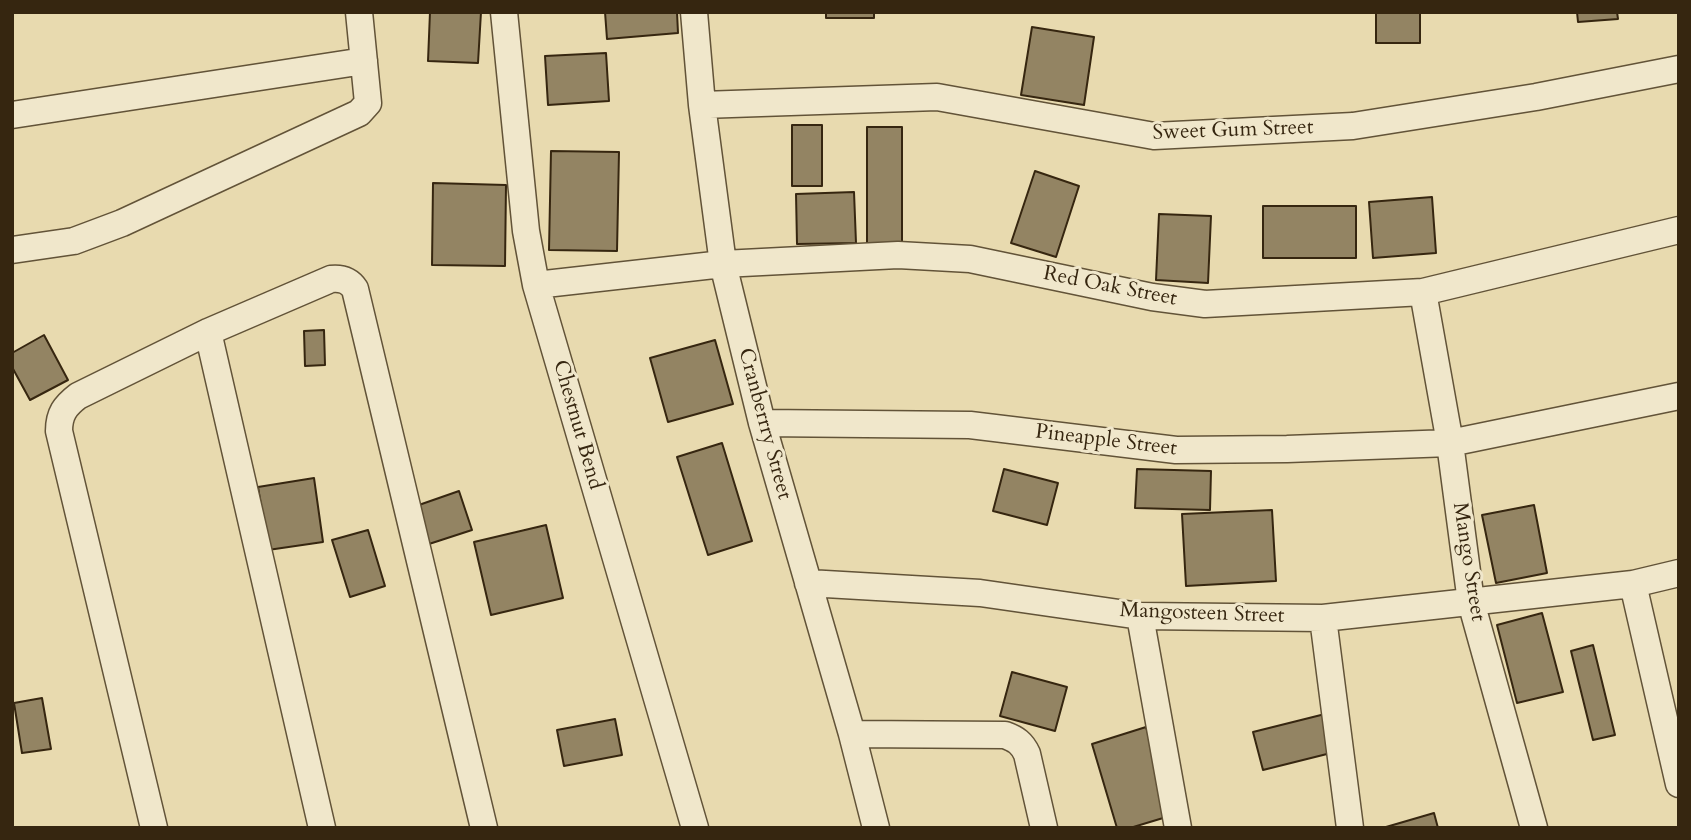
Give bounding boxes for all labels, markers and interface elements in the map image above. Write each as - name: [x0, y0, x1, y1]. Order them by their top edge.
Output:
- street label: Sweet Gum Street: [1152, 116, 1314, 146]
- street label: Red Oak Street: [1041, 262, 1179, 312]
- street label: Cranberrry Street: [732, 346, 796, 502]
- street label: Chestnut Bend: [546, 357, 608, 493]
- street label: Pineapple Street: [1034, 420, 1178, 462]
- street label: Mango Street: [1446, 501, 1490, 623]
- street label: Mangosteen Street: [1119, 599, 1285, 629]

